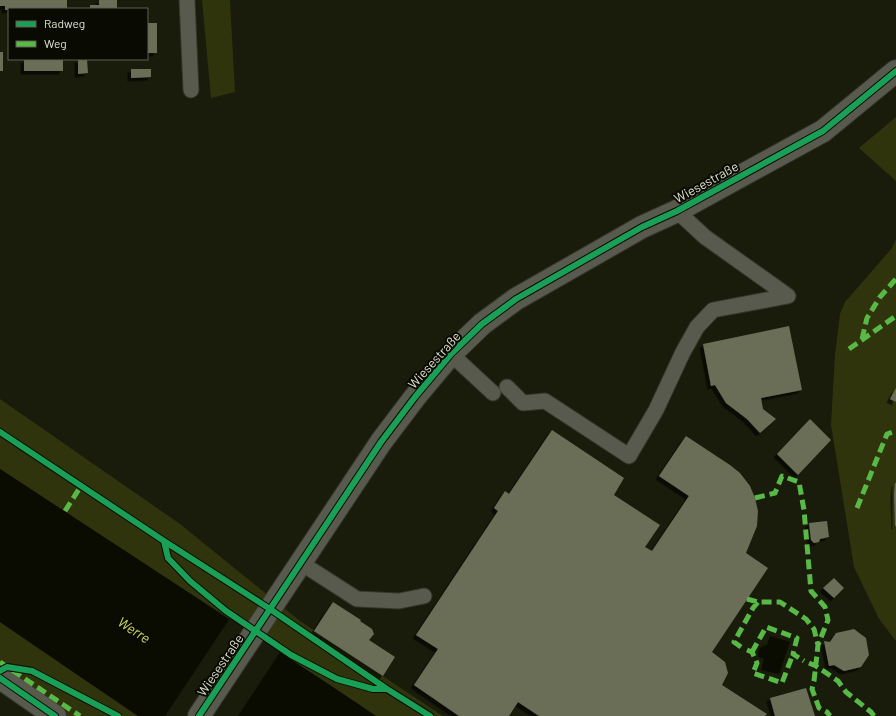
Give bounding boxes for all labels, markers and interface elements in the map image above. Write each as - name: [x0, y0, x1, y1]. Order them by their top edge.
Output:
- legend: [8, 8, 148, 60]
- text: Radweg: [44, 16, 85, 30]
- text: Weg: [44, 36, 67, 50]
- street label: Wiesestraße: [671, 158, 741, 206]
- street label: Wiesestraße: [404, 328, 464, 392]
- water label: Werre: [115, 613, 154, 646]
- street label: Wiesestraße: [193, 631, 247, 699]

